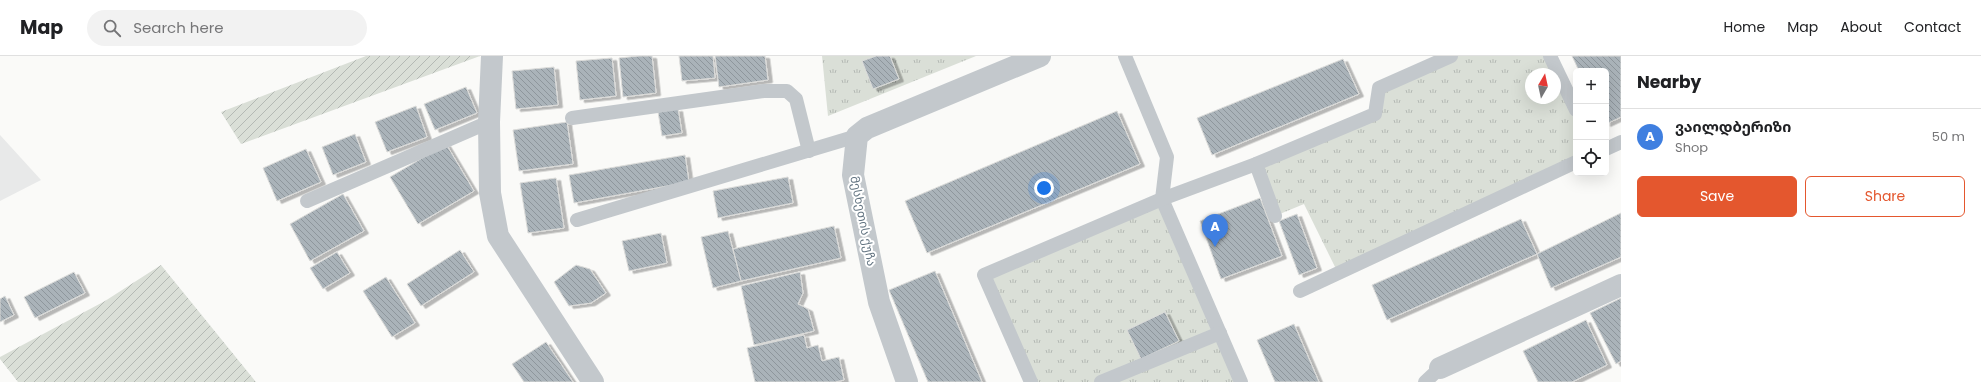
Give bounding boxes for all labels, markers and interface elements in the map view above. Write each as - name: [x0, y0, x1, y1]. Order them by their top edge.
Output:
- search box: [87, 10, 367, 46]
- text: Map: [20, 14, 63, 41]
- icon: search: [101, 17, 123, 39]
- text: Search here: [133, 17, 224, 38]
- text: Home: [1723, 17, 1765, 37]
- text: Map: [1787, 17, 1818, 37]
- text: About: [1840, 17, 1882, 37]
- text: Contact: [1904, 17, 1961, 37]
- north arrow: [1525, 68, 1561, 104]
- map controls: [1573, 68, 1609, 176]
- button: +: [1573, 68, 1609, 104]
- text: Nearby: [1637, 70, 1701, 94]
- button: −: [1573, 104, 1609, 140]
- text: ვაილდბერიზი: [1675, 116, 1791, 137]
- text: A: [1645, 127, 1655, 146]
- text: 50 m: [1932, 127, 1965, 146]
- text: Shop: [1675, 138, 1708, 157]
- button: locate: [1573, 140, 1609, 176]
- street label: მესხეთის ქუჩა: [846, 174, 881, 267]
- button: Save: [1637, 176, 1797, 217]
- button: Share: [1805, 176, 1965, 217]
- your location: [1034, 178, 1054, 198]
- pin: A: [1202, 214, 1228, 247]

